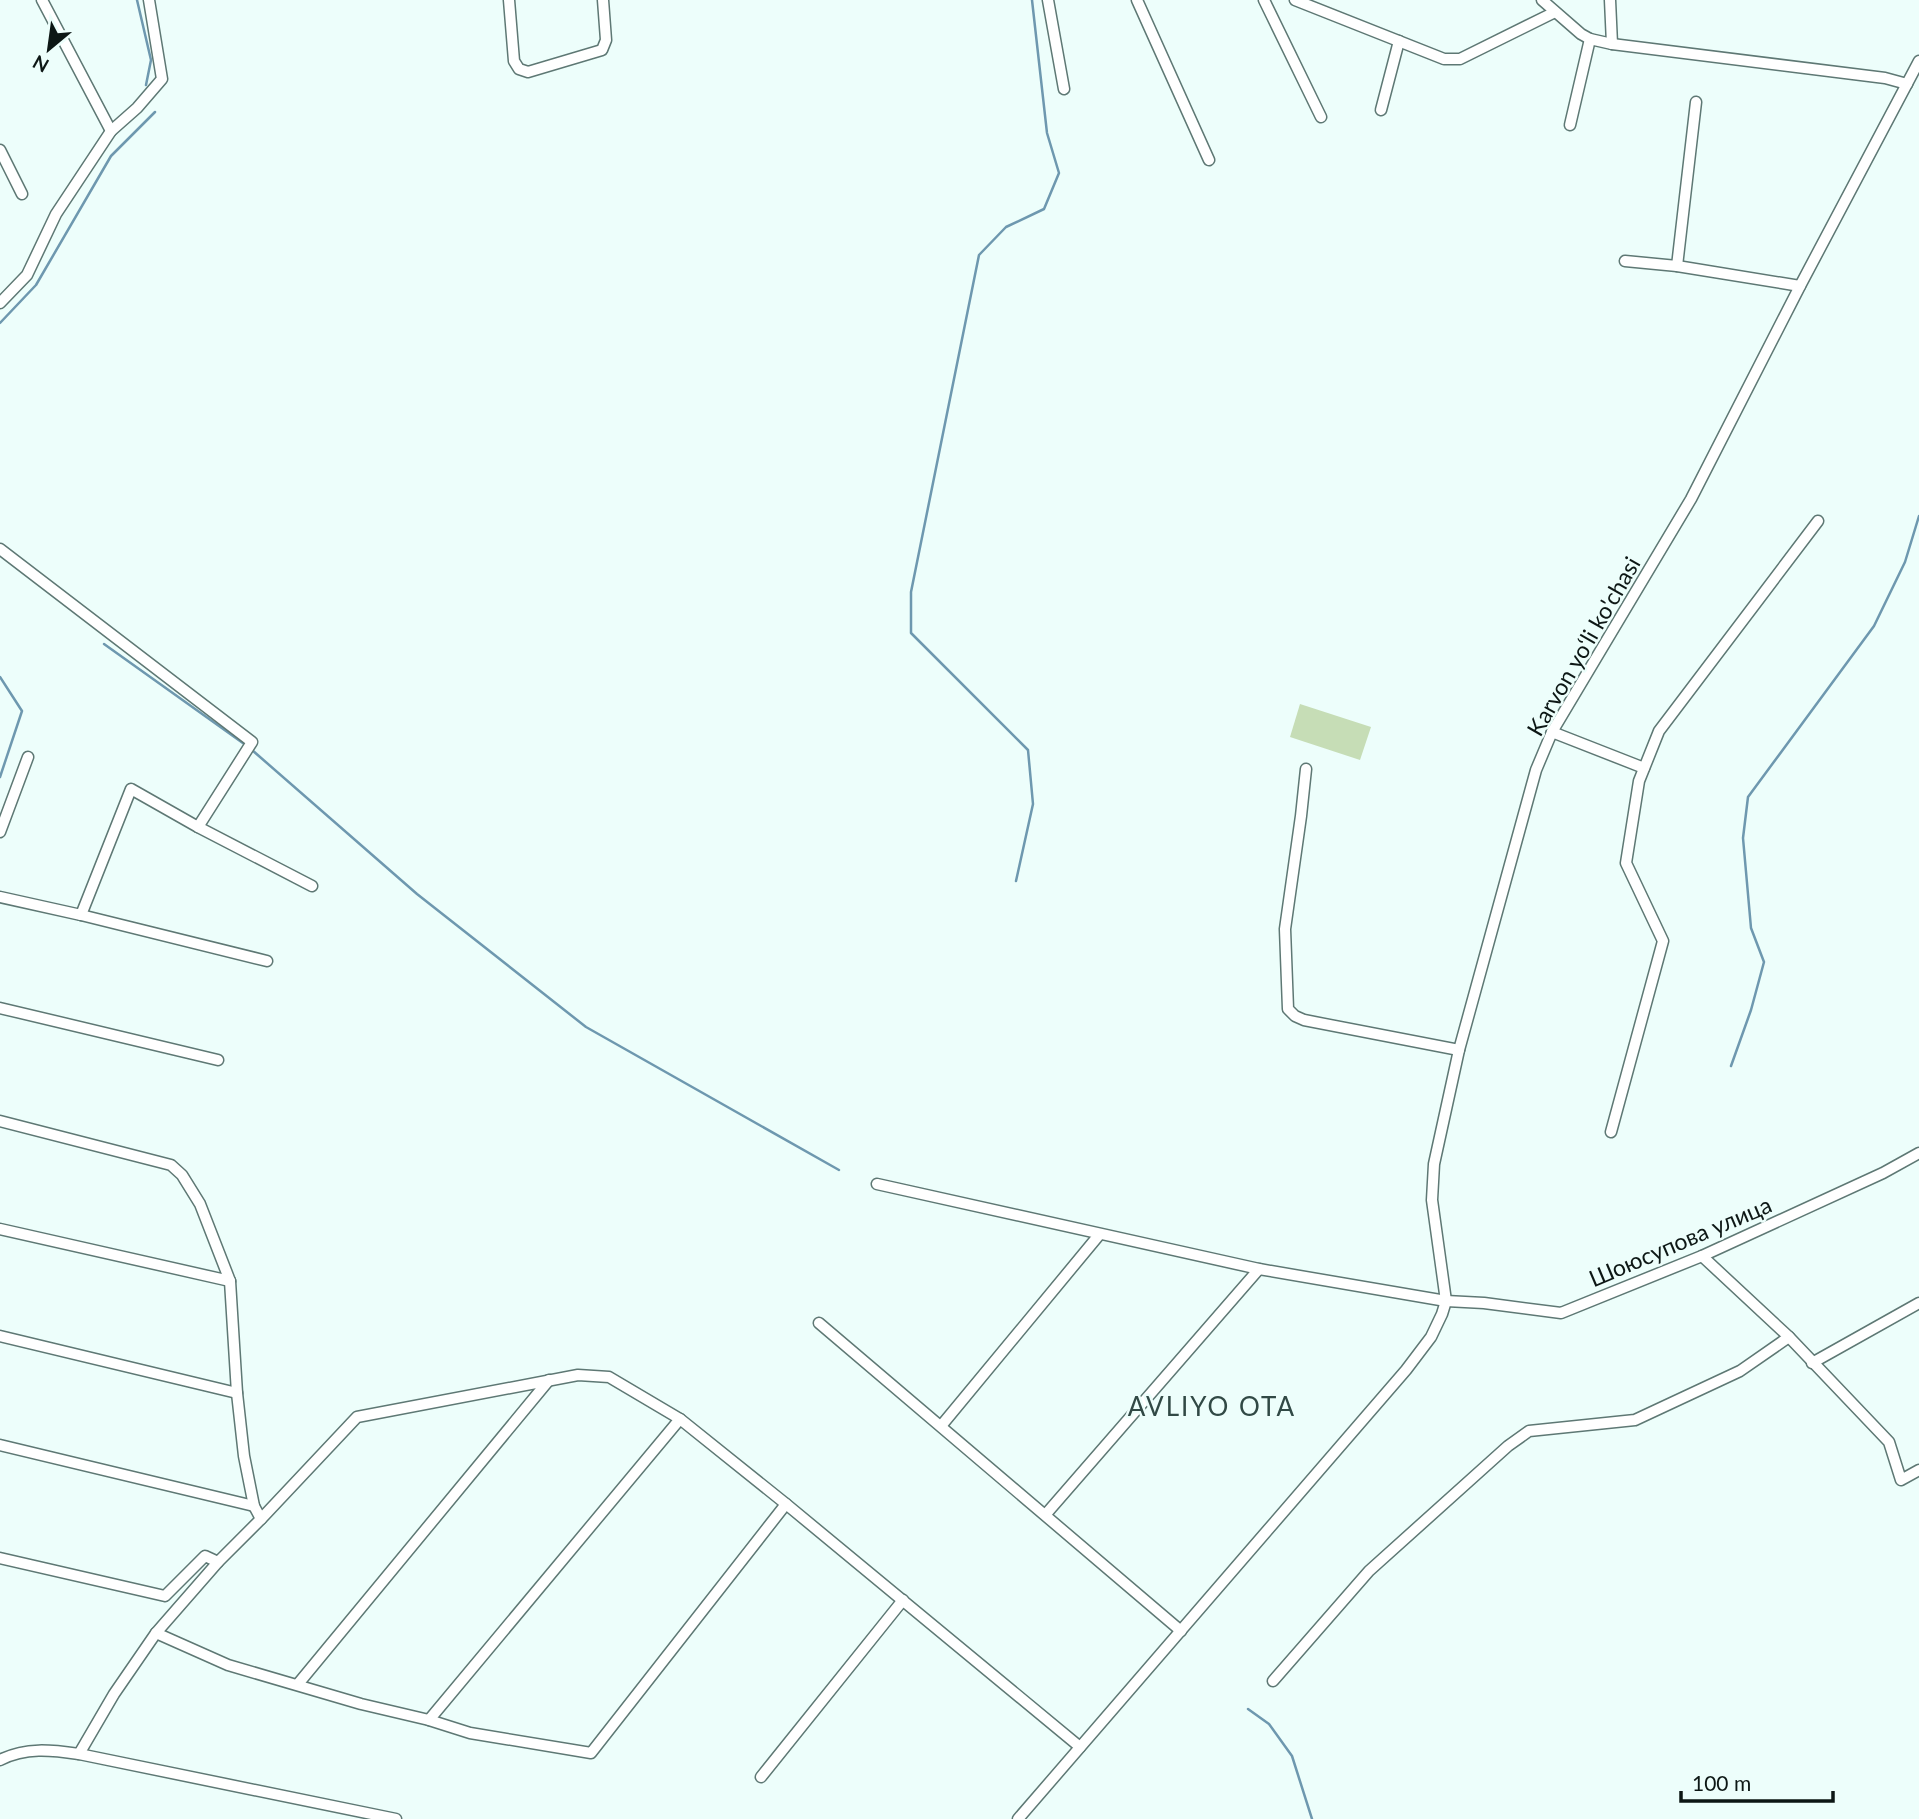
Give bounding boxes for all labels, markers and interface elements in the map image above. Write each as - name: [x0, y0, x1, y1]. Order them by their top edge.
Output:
- north arrow: [14, 14, 84, 84]
- text: N: [29, 51, 52, 78]
- street label: Karvon yo‘li ko'chasi: [1520, 552, 1646, 740]
- street label: Шоюсупова улица: [1584, 1190, 1776, 1292]
- district label: AVLIYO OTA: [1128, 1390, 1296, 1422]
- scale bar: [1681, 1759, 1833, 1803]
- text: 100 m: [1692, 1770, 1751, 1795]

